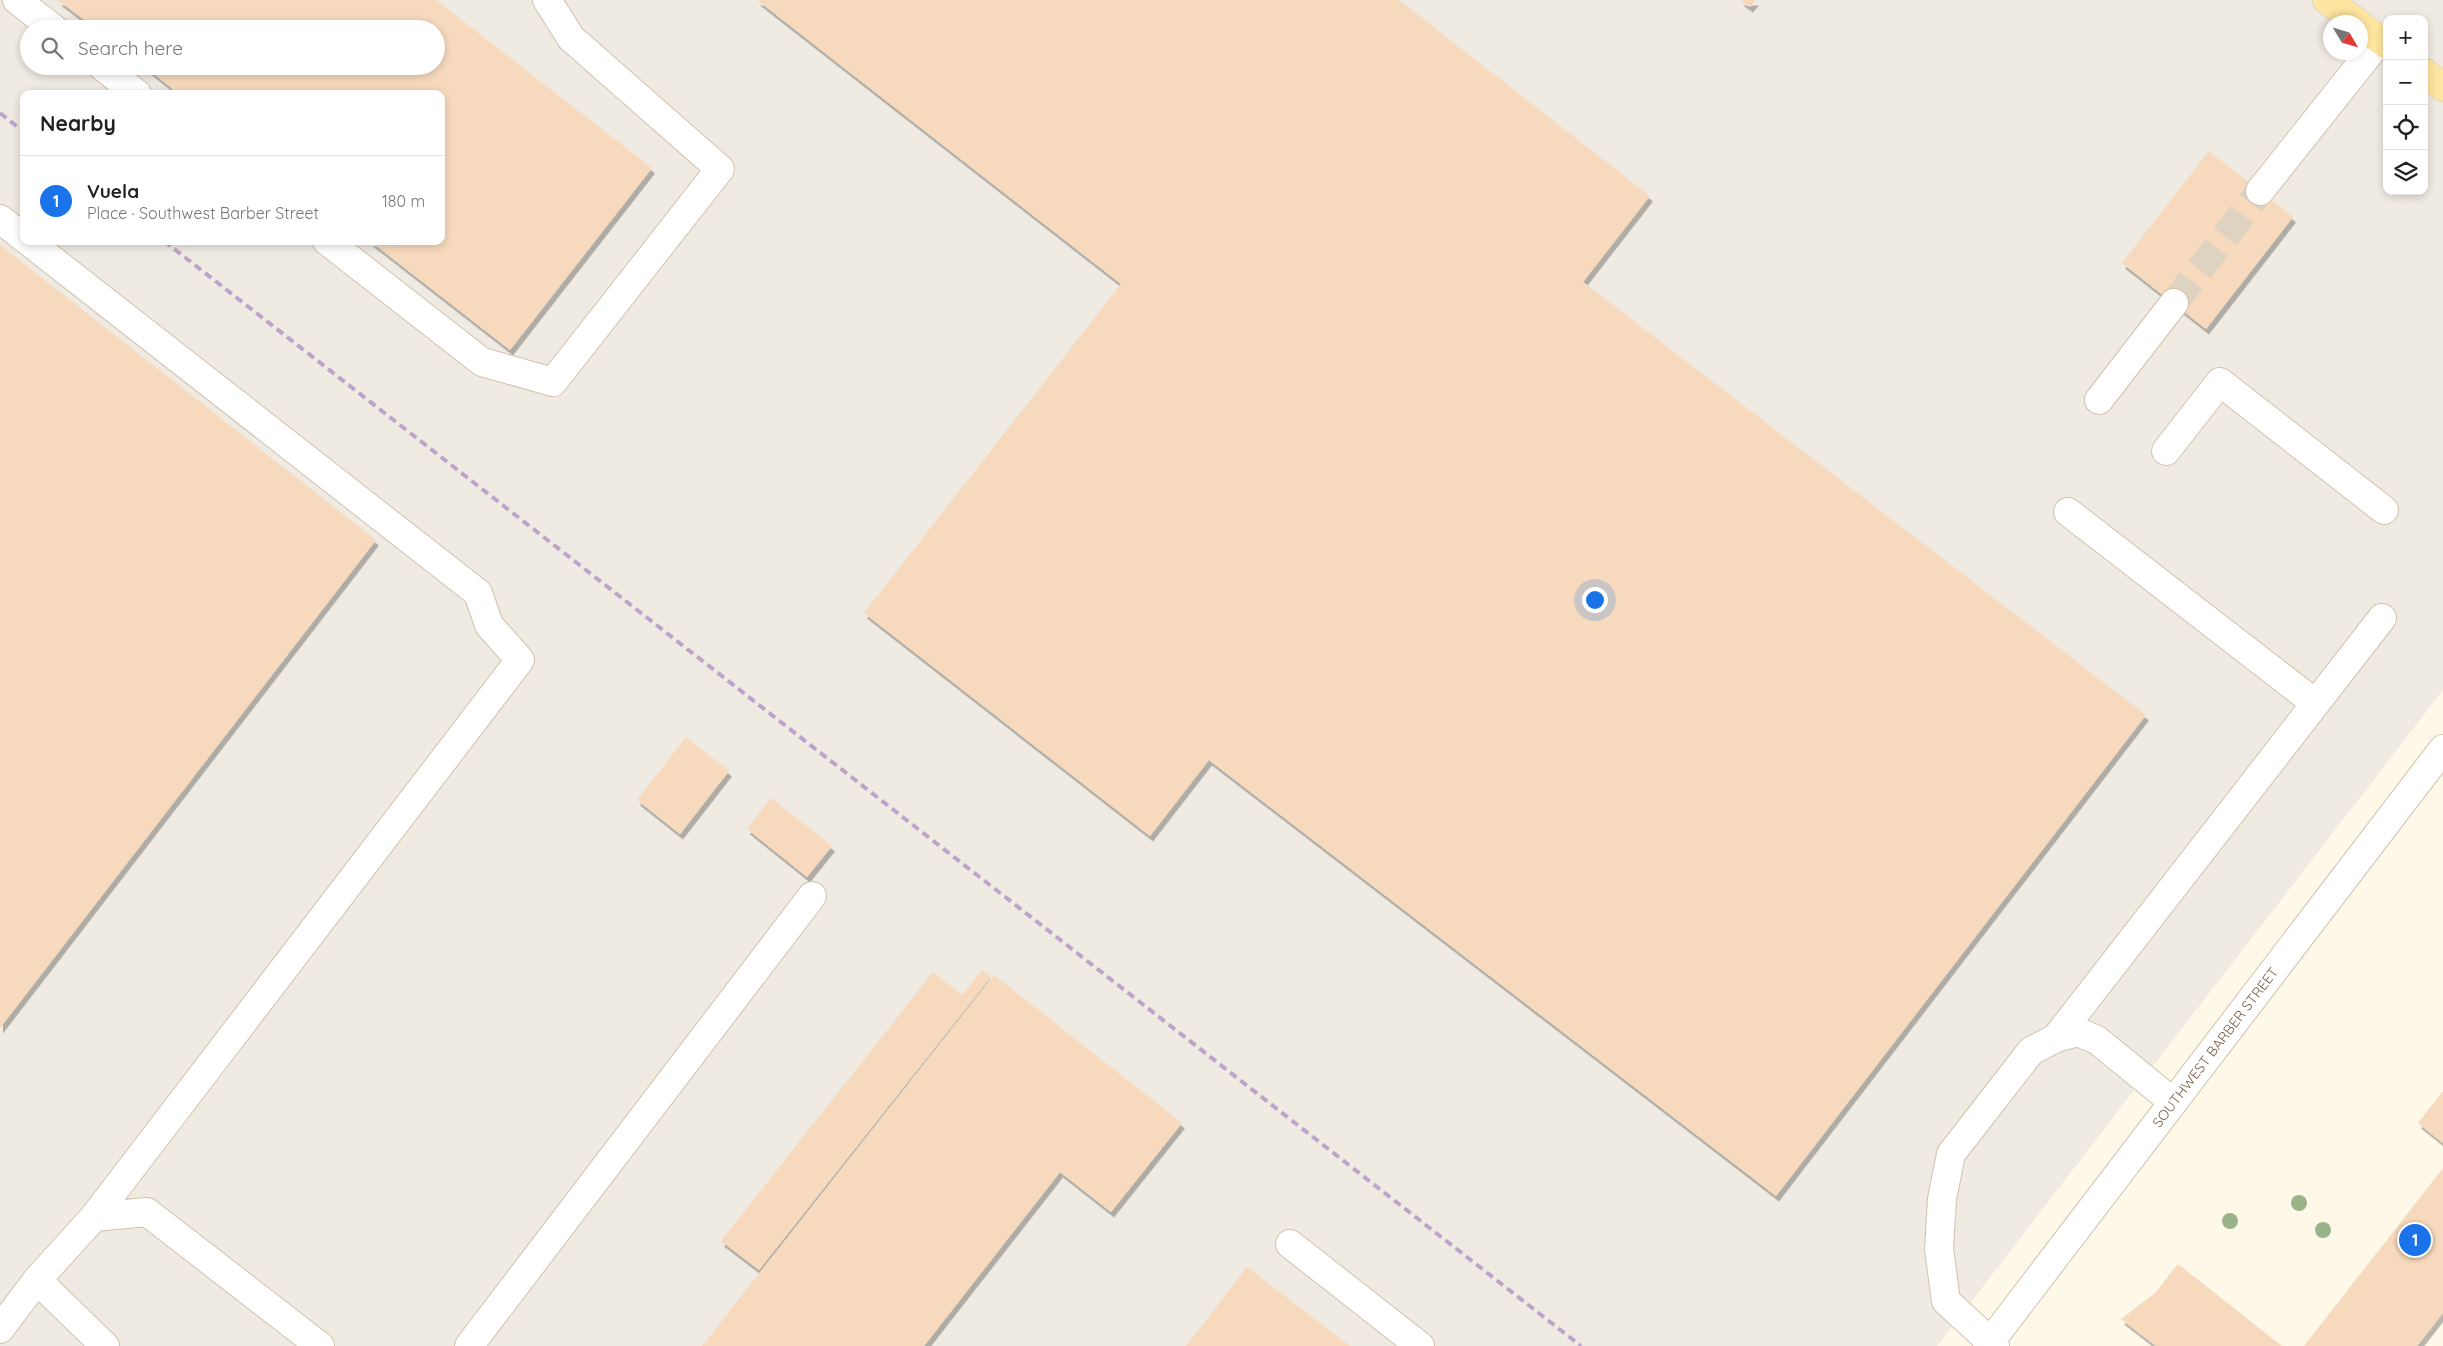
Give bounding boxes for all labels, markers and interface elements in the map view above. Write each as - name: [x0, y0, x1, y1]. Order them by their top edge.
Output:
- north arrow: [2323, 15, 2368, 60]
- map controls: [2383, 15, 2428, 195]
- button: +: [2383, 15, 2428, 60]
- search box: [20, 20, 445, 75]
- icon: search: [38, 34, 66, 62]
- text: Search here: [78, 36, 183, 60]
- button: −: [2383, 60, 2428, 105]
- button: locate: [2383, 105, 2428, 150]
- text: Nearby: [40, 110, 116, 136]
- button: layers: [2383, 150, 2428, 195]
- text: Vuela: [87, 179, 139, 203]
- text: 1: [53, 191, 59, 211]
- text: 180 m: [382, 191, 425, 211]
- text: Place · Southwest Barber Street: [87, 203, 319, 223]
- your location: [1582, 587, 1608, 613]
- street label: SOUTHWEST BARBER STREET: [2148, 964, 2282, 1131]
- pin: 1: [2399, 1221, 2431, 1259]

